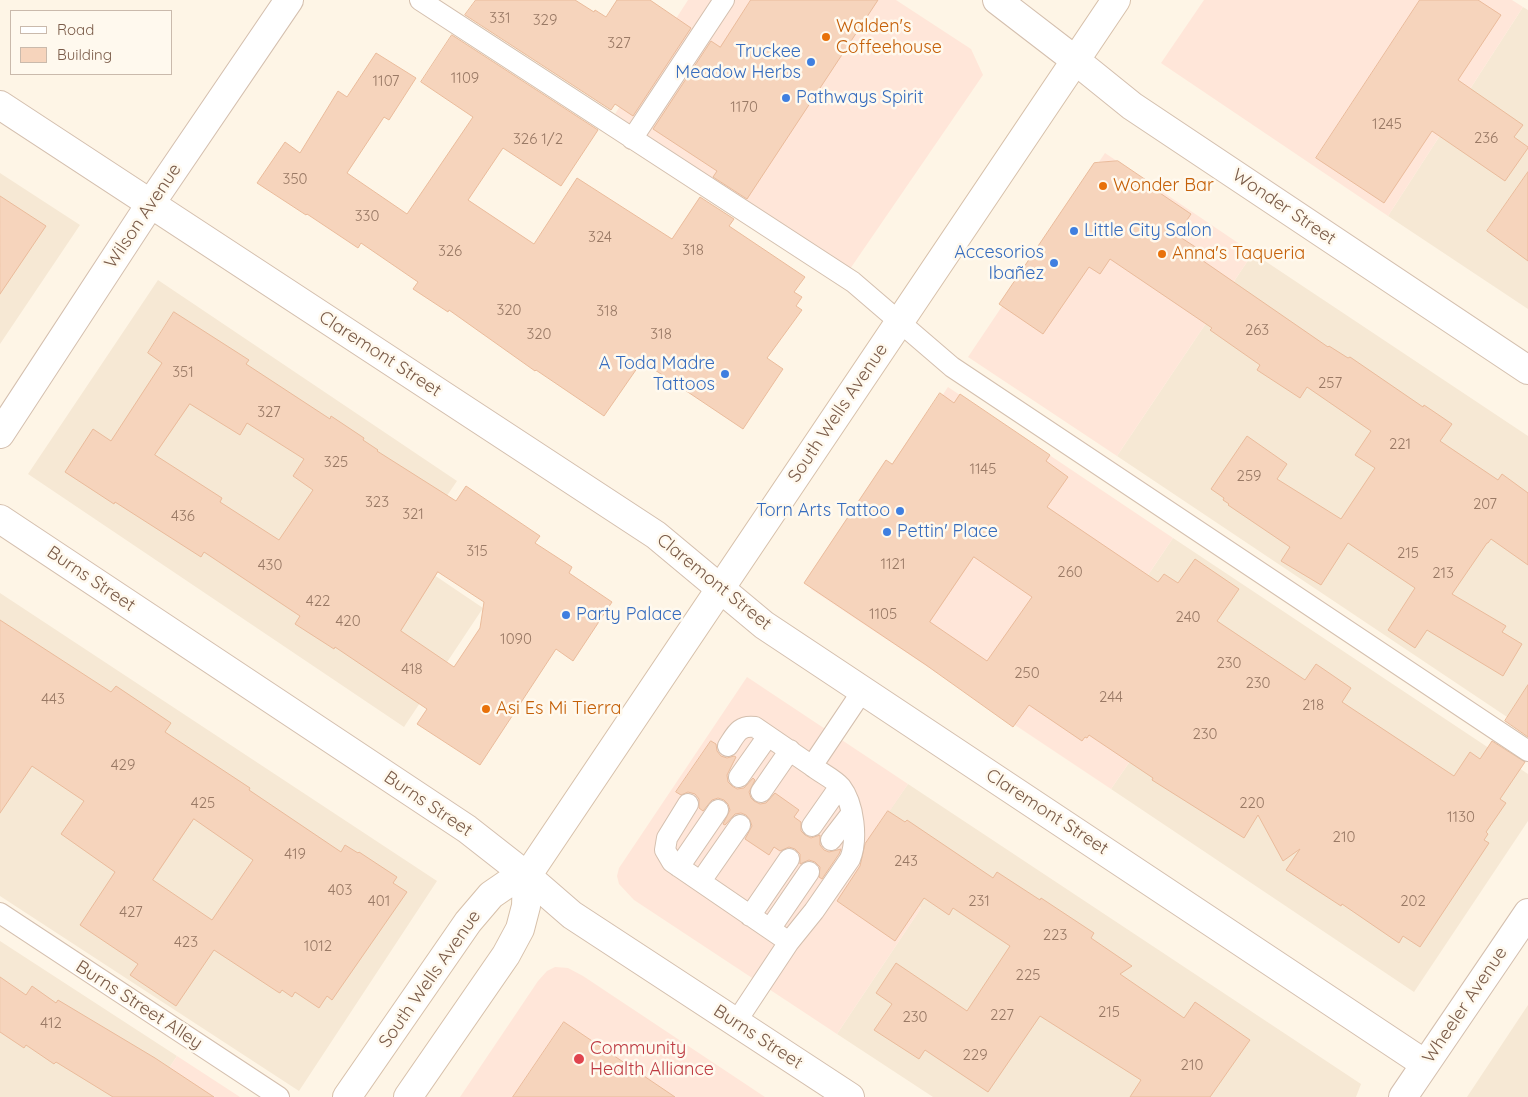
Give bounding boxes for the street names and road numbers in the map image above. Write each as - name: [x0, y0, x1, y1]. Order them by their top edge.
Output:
- street label: Wilson Avenue: [100, 160, 186, 272]
- street label: Wonder Street: [1228, 164, 1340, 250]
- street label: Claremont Street: [315, 306, 445, 402]
- street label: South Wells Avenue: [783, 339, 893, 487]
- street label: Claremont Street: [652, 529, 776, 635]
- street label: Burns Street: [43, 542, 139, 616]
- street label: Claremont Street: [982, 764, 1112, 860]
- street label: Burns Street: [380, 767, 476, 841]
- street label: South Wells Avenue: [374, 906, 486, 1052]
- street label: Wheeler Avenue: [1418, 943, 1512, 1067]
- street label: Burns Street Alley: [72, 956, 206, 1054]
- street label: Burns Street: [709, 1000, 807, 1074]

